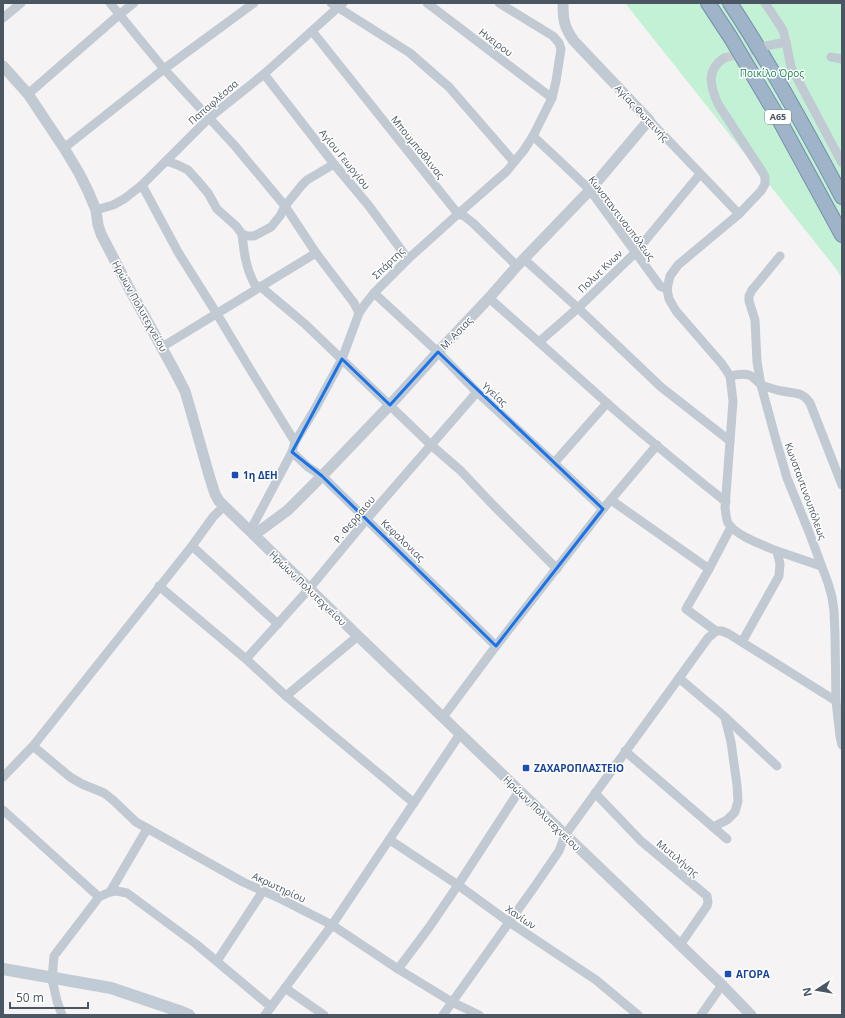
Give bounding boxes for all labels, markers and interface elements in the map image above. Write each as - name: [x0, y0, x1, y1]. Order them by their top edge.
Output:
- street label: Ηνειρου: [476, 25, 516, 59]
- park label: Ποικίλο Όρος: [740, 66, 804, 80]
- street label: Παπαφλέσσα: [185, 76, 241, 128]
- street label: Αγίας Φωτεινής: [612, 81, 672, 145]
- road number: Α65: [765, 110, 791, 124]
- street label: Μπουμποθλινας: [388, 113, 448, 182]
- street label: Αγίου Γεωργίου: [316, 126, 374, 192]
- street label: Κωνσταντινουπόλεως: [586, 173, 659, 263]
- street label: Σπάρτης: [369, 244, 407, 282]
- street label: Πολυτ Κνων: [575, 246, 625, 296]
- street label: Ηρώων Πολυτεχνείου: [109, 258, 171, 354]
- street label: Μ. Ασιας: [437, 313, 475, 353]
- street label: Υγείας: [479, 379, 511, 409]
- street label: Κωνσταντινουπόλεως: [782, 440, 830, 542]
- place label: 1η ΔΕΗ: [243, 468, 278, 482]
- marker: 1η ΔΕΗ: [230, 470, 240, 480]
- street label: Ρ. Φερραιου: [330, 492, 378, 546]
- street label: Κεφαλονιας: [378, 516, 428, 564]
- street label: Ηρώων Πολυτεχνείου: [266, 547, 350, 629]
- place label: ΖΑΧΑΡΟΠΛΑΣΤΕΙΟ: [534, 761, 624, 775]
- marker: ΖΑΧΑΡΟΠΛΑΣΤΕΙΟ: [521, 763, 531, 773]
- street label: Ηρώων Πολυτεχνείου: [500, 772, 584, 854]
- street label: Μυτιλήνης: [654, 836, 702, 880]
- street label: Ακρωτηρίου: [250, 868, 308, 906]
- street label: Χανίων: [503, 902, 539, 932]
- place label: ΑΓΟΡΑ: [736, 967, 770, 981]
- marker: ΑΓΟΡΑ: [723, 969, 733, 979]
- north arrow: [797, 970, 837, 1010]
- scale bar: [10, 984, 88, 1010]
- text: N: [798, 986, 815, 998]
- text: 50 m: [16, 989, 44, 1006]

